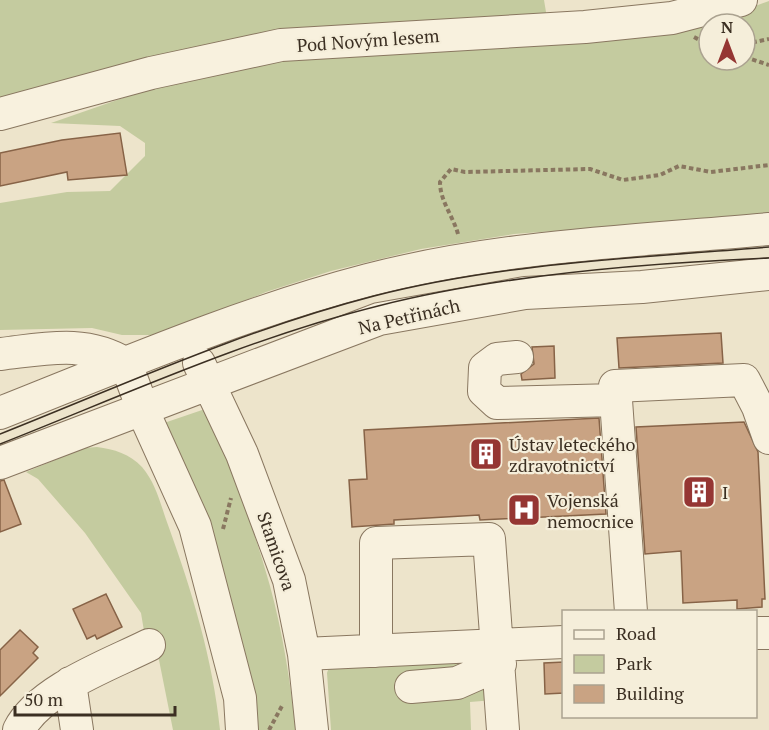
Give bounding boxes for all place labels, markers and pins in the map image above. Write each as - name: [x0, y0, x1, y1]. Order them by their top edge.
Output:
- place label: Ústav leteckého zdravotnictví: [509, 432, 635, 477]
- building icon: Ústav leteckého zdravotnictví: [468, 436, 504, 472]
- building icon: I: [681, 474, 717, 510]
- place label: I: [722, 480, 728, 504]
- place label: Vojenská nemocnice: [547, 488, 634, 533]
- hospital icon: Vojenská nemocnice: [506, 492, 542, 528]

